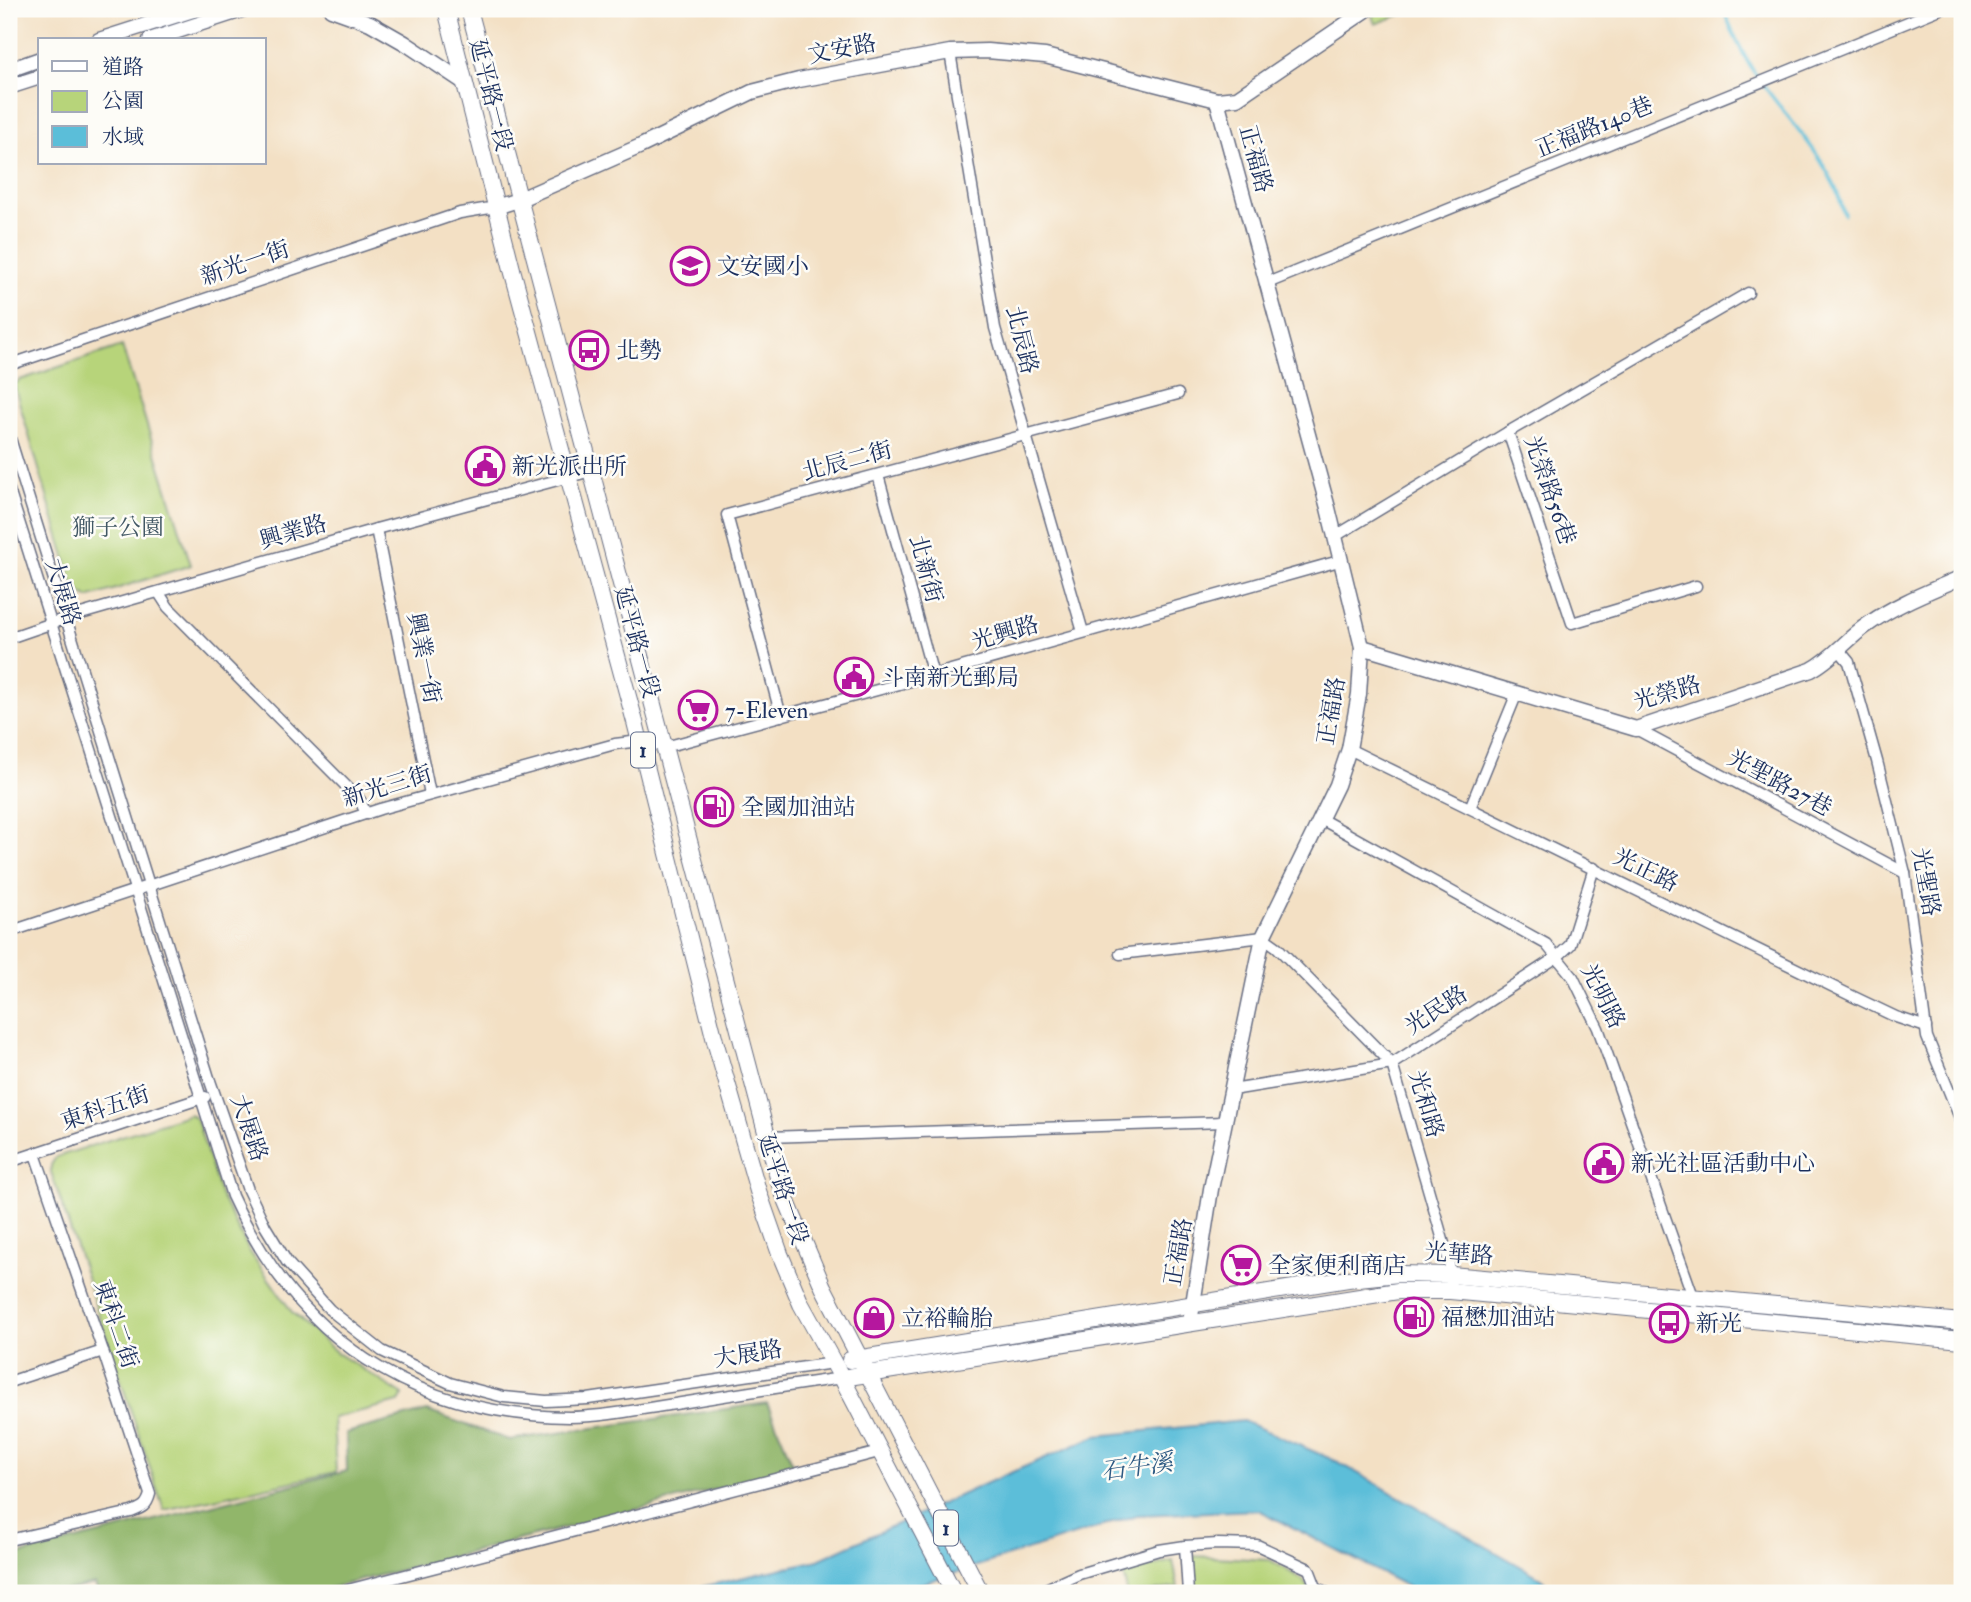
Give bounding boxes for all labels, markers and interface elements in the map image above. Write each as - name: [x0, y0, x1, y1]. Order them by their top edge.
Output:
- street label: 文安路: [805, 28, 879, 70]
- street label: 延平路一段: [463, 36, 519, 154]
- legend: [38, 38, 266, 164]
- text: 道路: [102, 54, 144, 81]
- text: 公園: [102, 88, 144, 115]
- street label: 正福路140巷: [1531, 90, 1657, 164]
- street label: 正福路: [1233, 122, 1279, 196]
- text: 水域: [102, 124, 144, 151]
- street label: 新光一街: [197, 234, 293, 292]
- school or university icon: 文安國小: [669, 245, 711, 287]
- place label: 文安國小: [717, 252, 809, 281]
- street label: 北辰路: [1000, 303, 1044, 377]
- bus stop icon: 北勢: [568, 329, 610, 371]
- place label: 北勢: [616, 336, 662, 365]
- street label: 光榮路56巷: [1518, 432, 1582, 548]
- street label: 北辰二街: [799, 435, 895, 487]
- public building icon: 新光派出所: [464, 445, 506, 487]
- place label: 新光派出所: [512, 452, 627, 481]
- street label: 興業路: [256, 509, 330, 555]
- park label: 獅子公園: [72, 513, 164, 542]
- street label: 北新街: [903, 532, 949, 606]
- street label: 大展路: [39, 555, 87, 629]
- street label: 延平路一段: [608, 583, 666, 701]
- street label: 興業一街: [401, 610, 447, 706]
- street label: 光興路: [968, 610, 1042, 656]
- public building icon: 斗南新光郵局: [833, 656, 875, 698]
- place label: 斗南新光郵局: [881, 663, 1019, 692]
- street label: 光榮路: [1630, 670, 1704, 716]
- street label: 正福路: [1311, 675, 1351, 747]
- supermarket icon: 7-Eleven: [677, 689, 719, 731]
- place label: 7-Eleven: [725, 696, 809, 725]
- road number: 1: [631, 732, 655, 768]
- street label: 光聖路27巷: [1723, 743, 1837, 823]
- street label: 新光三街: [339, 759, 435, 813]
- fuel station icon: 全國加油站: [693, 786, 735, 828]
- place label: 全國加油站: [741, 793, 856, 822]
- street label: 光正路: [1609, 842, 1683, 898]
- street label: 光聖路: [1906, 846, 1946, 918]
- street label: 光明路: [1574, 959, 1632, 1033]
- street label: 光民路: [1399, 979, 1473, 1041]
- street label: 光和路: [1402, 1067, 1450, 1141]
- street label: 東科五街: [57, 1079, 153, 1137]
- street label: 大展路: [224, 1091, 274, 1165]
- street label: 延平路一段: [751, 1130, 815, 1248]
- public building icon: 新光社區活動中心: [1583, 1142, 1625, 1184]
- place label: 新光社區活動中心: [1631, 1149, 1815, 1178]
- street label: 正福路: [1158, 1216, 1198, 1288]
- street label: 光華路: [1424, 1237, 1494, 1271]
- supermarket icon: 全家便利商店: [1220, 1244, 1262, 1286]
- place label: 全家便利商店: [1268, 1251, 1406, 1280]
- street label: 東科二街: [87, 1276, 145, 1372]
- fuel station icon: 福懋加油站: [1393, 1296, 1435, 1338]
- shop icon: 立裕輪胎: [853, 1297, 895, 1339]
- bus stop icon: 新光: [1648, 1302, 1690, 1344]
- place label: 福懋加油站: [1441, 1303, 1556, 1332]
- place label: 立裕輪胎: [901, 1304, 993, 1333]
- place label: 新光: [1696, 1309, 1742, 1338]
- street label: 大展路: [712, 1334, 784, 1374]
- water label: 石牛溪: [1099, 1446, 1178, 1487]
- road number: 1: [934, 1510, 958, 1546]

